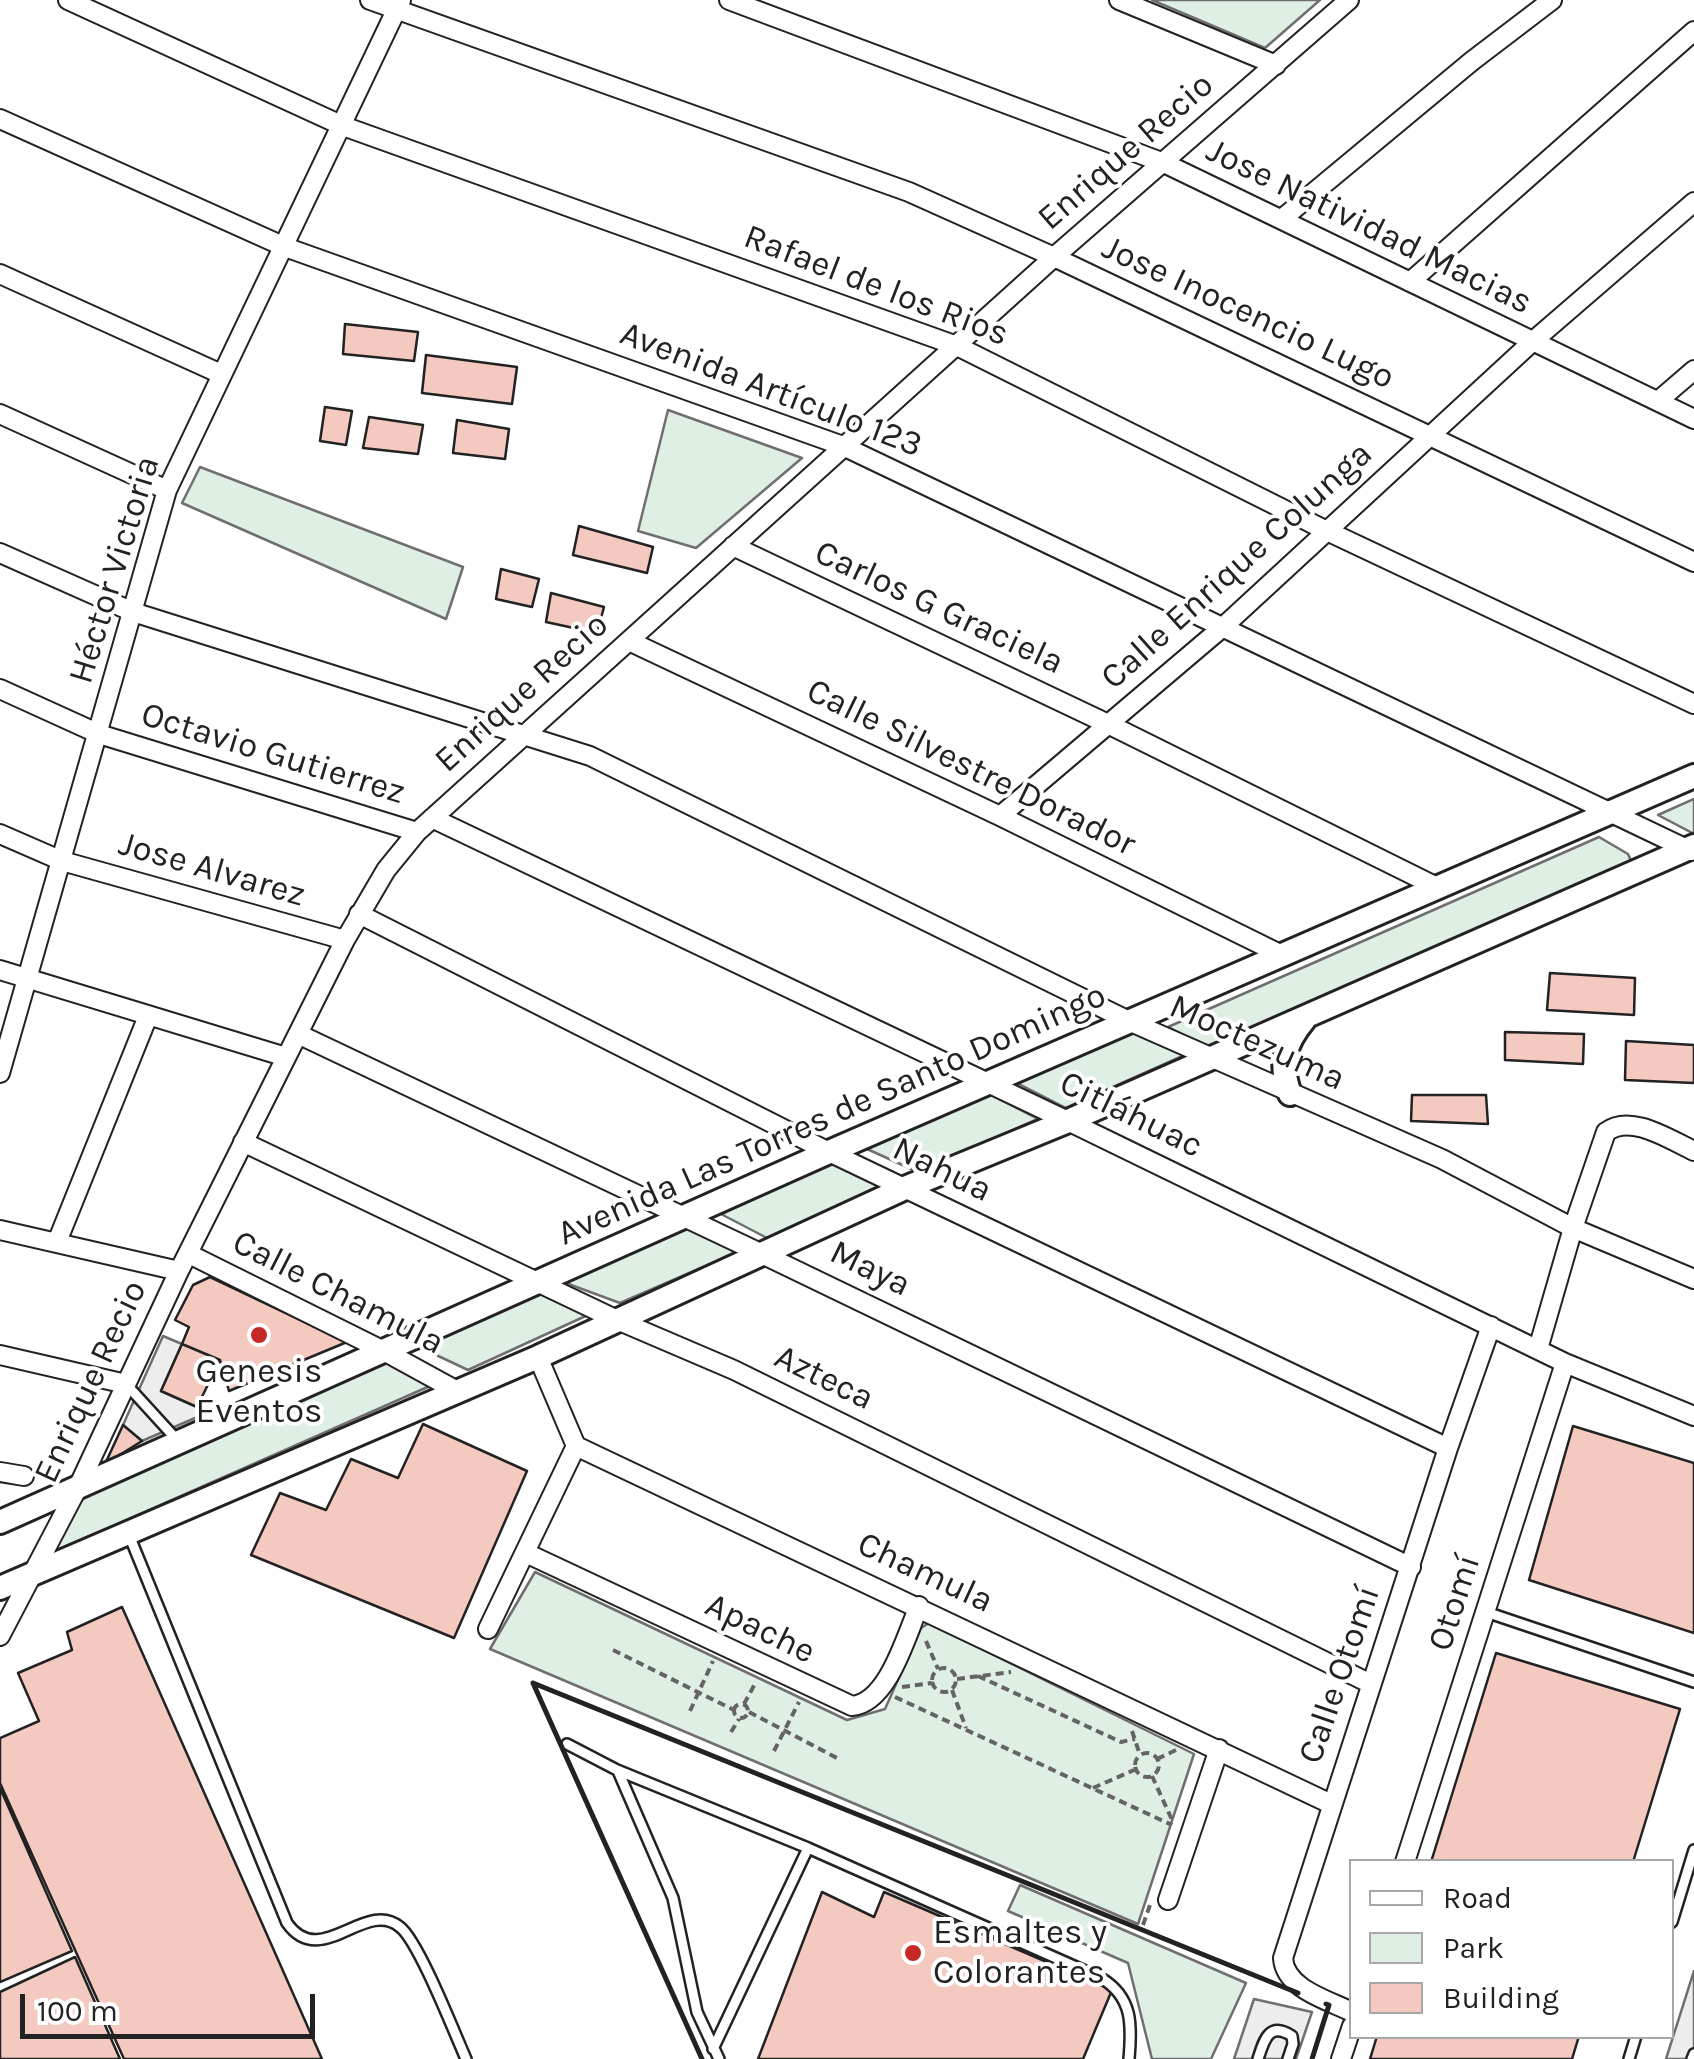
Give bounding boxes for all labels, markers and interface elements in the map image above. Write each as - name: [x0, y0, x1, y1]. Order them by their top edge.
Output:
- street label: Enrique Recio: [1030, 64, 1222, 240]
- street label: Jose Natividad Macias: [1199, 130, 1539, 324]
- street label: Rafael de los Rios: [738, 216, 1014, 356]
- street label: Jose Inocencio Lugo: [1095, 227, 1401, 399]
- street label: Avenida Artículo 123: [614, 313, 928, 467]
- street label: Calle Enrique Colunga: [1093, 433, 1381, 699]
- street label: Héctor Victoria: [60, 451, 170, 689]
- street label: Carlos G Graciela: [808, 532, 1070, 684]
- street label: Enrique Recio: [427, 604, 617, 782]
- street label: Calle Silvestre Dorador: [800, 670, 1142, 866]
- street label: Octavio Gutierrez: [136, 694, 410, 814]
- street label: Jose Alvarez: [114, 823, 310, 917]
- street label: Avenida Las Torres de Santo Domingo: [551, 975, 1113, 1255]
- street label: Moctezuma: [1163, 986, 1351, 1100]
- street label: Citláhuac: [1053, 1062, 1209, 1168]
- street label: Nahua: [886, 1128, 998, 1212]
- street label: Calle Chamula: [225, 1222, 451, 1364]
- street label: Maya: [823, 1232, 917, 1306]
- street label: Enrique Recio: [26, 1274, 156, 1490]
- marker: Genesis Eventos: [248, 1324, 270, 1346]
- street label: Azteca: [768, 1336, 880, 1420]
- place label: Genesis Eventos: [195, 1351, 323, 1433]
- street label: Chamula: [850, 1523, 1000, 1623]
- street label: Otomí: [1420, 1550, 1490, 1656]
- street label: Calle Otomí: [1290, 1581, 1390, 1769]
- street label: Apache: [698, 1584, 822, 1674]
- legend: [1349, 1859, 1674, 2039]
- text: Road: [1443, 1880, 1512, 1916]
- place label: Esmaltes y Colorantes: [933, 1912, 1107, 1994]
- text: Park: [1443, 1930, 1504, 1966]
- marker: Esmaltes y Colorantes: [902, 1942, 924, 1964]
- scale bar: [25, 1974, 320, 2036]
- text: Building: [1443, 1980, 1559, 2016]
- text: 100 m: [37, 1993, 118, 2029]

